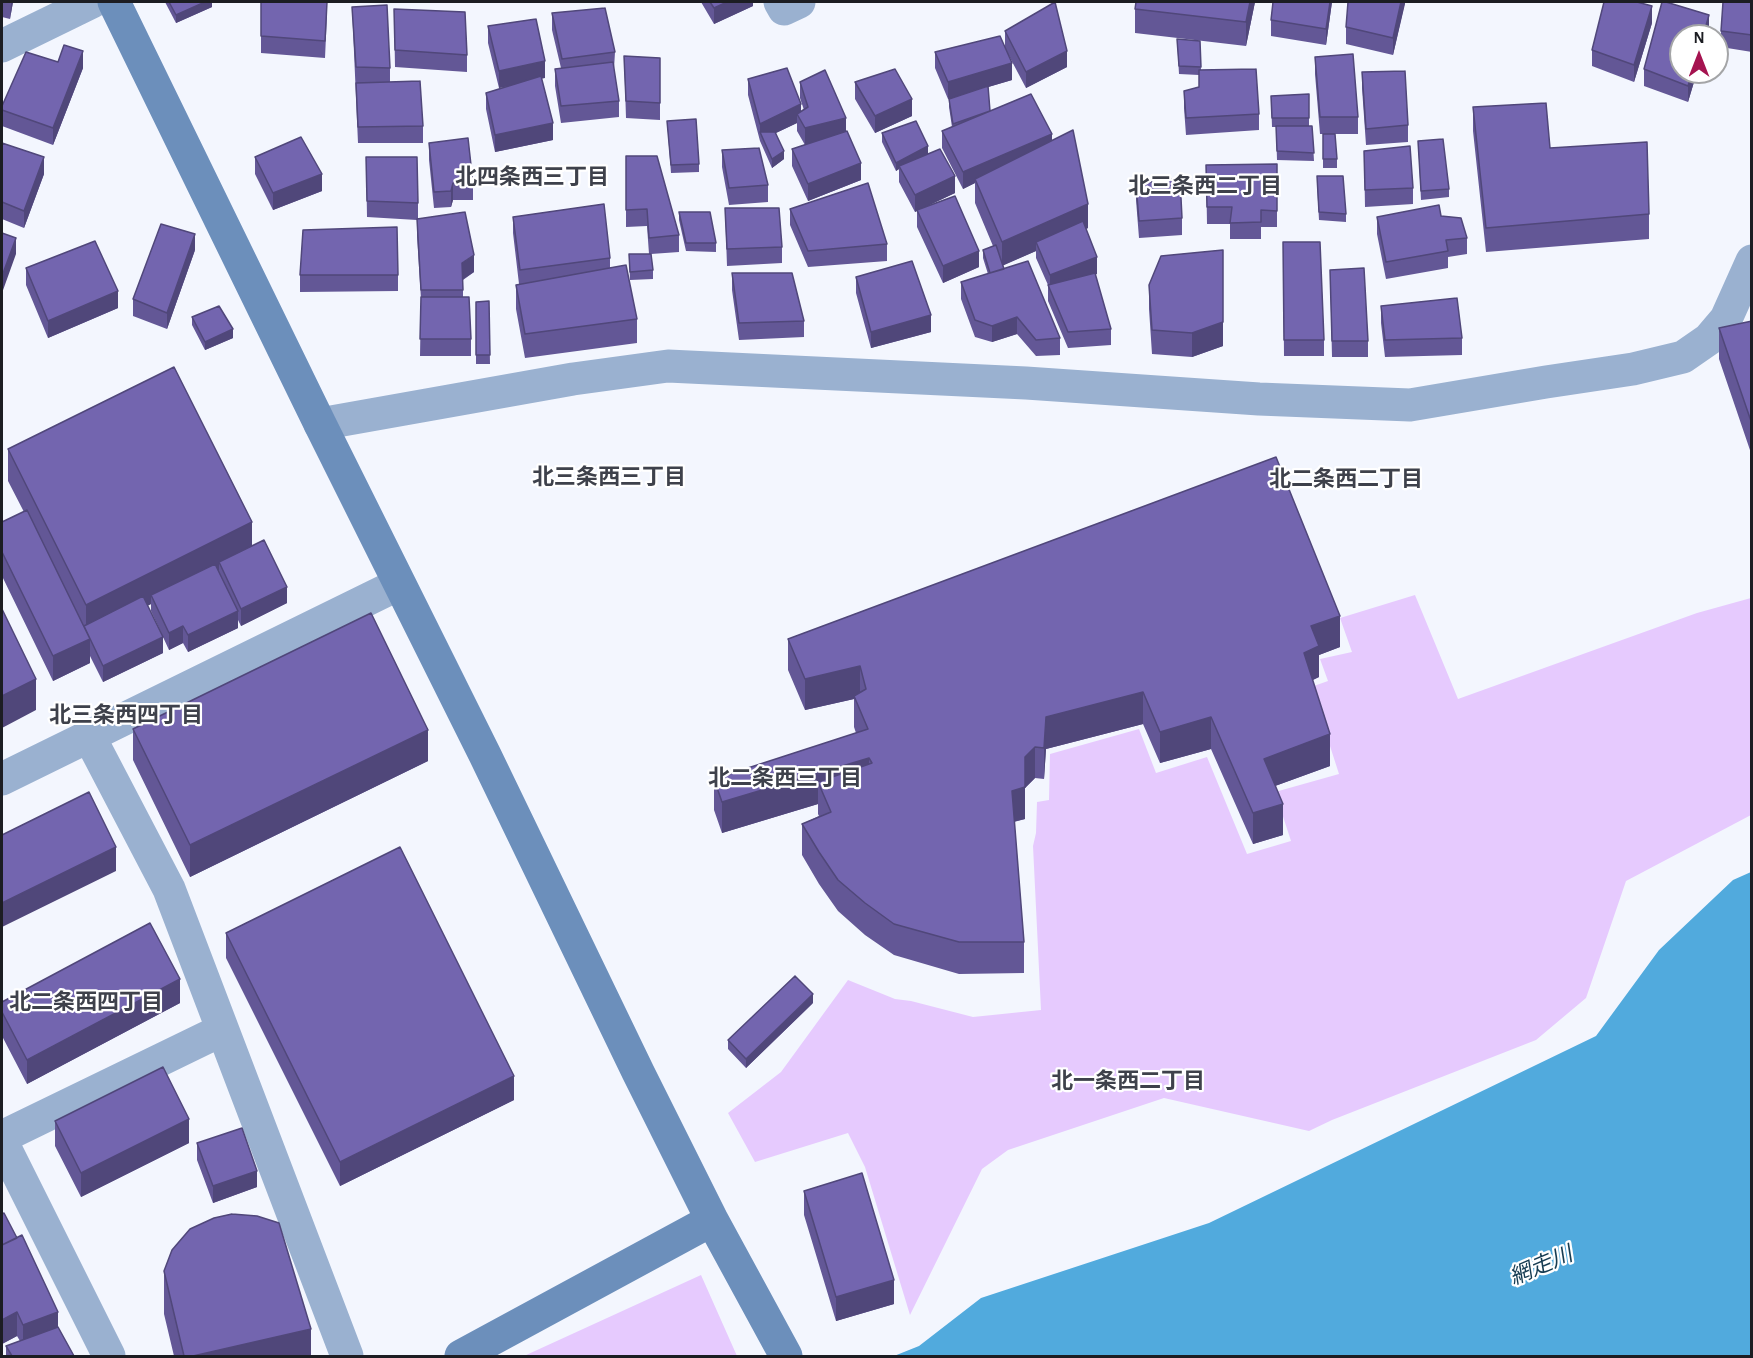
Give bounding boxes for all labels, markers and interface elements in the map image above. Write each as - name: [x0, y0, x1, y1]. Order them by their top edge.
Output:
- north arrow: [1669, 24, 1729, 84]
- text: N: [1693, 30, 1705, 46]
- district label: 北四条西三丁目: [455, 164, 609, 190]
- district label: 北三条西二丁目: [1128, 173, 1282, 199]
- district label: 北三条西三丁目: [532, 464, 686, 490]
- district label: 北二条西二丁目: [1269, 466, 1423, 492]
- district label: 北三条西四丁目: [49, 702, 203, 728]
- district label: 北二条西三丁目: [708, 765, 862, 791]
- district label: 北二条西四丁目: [9, 989, 163, 1015]
- district label: 北一条西二丁目: [1051, 1068, 1205, 1094]
- water label: 網走川: [1505, 1241, 1577, 1291]

